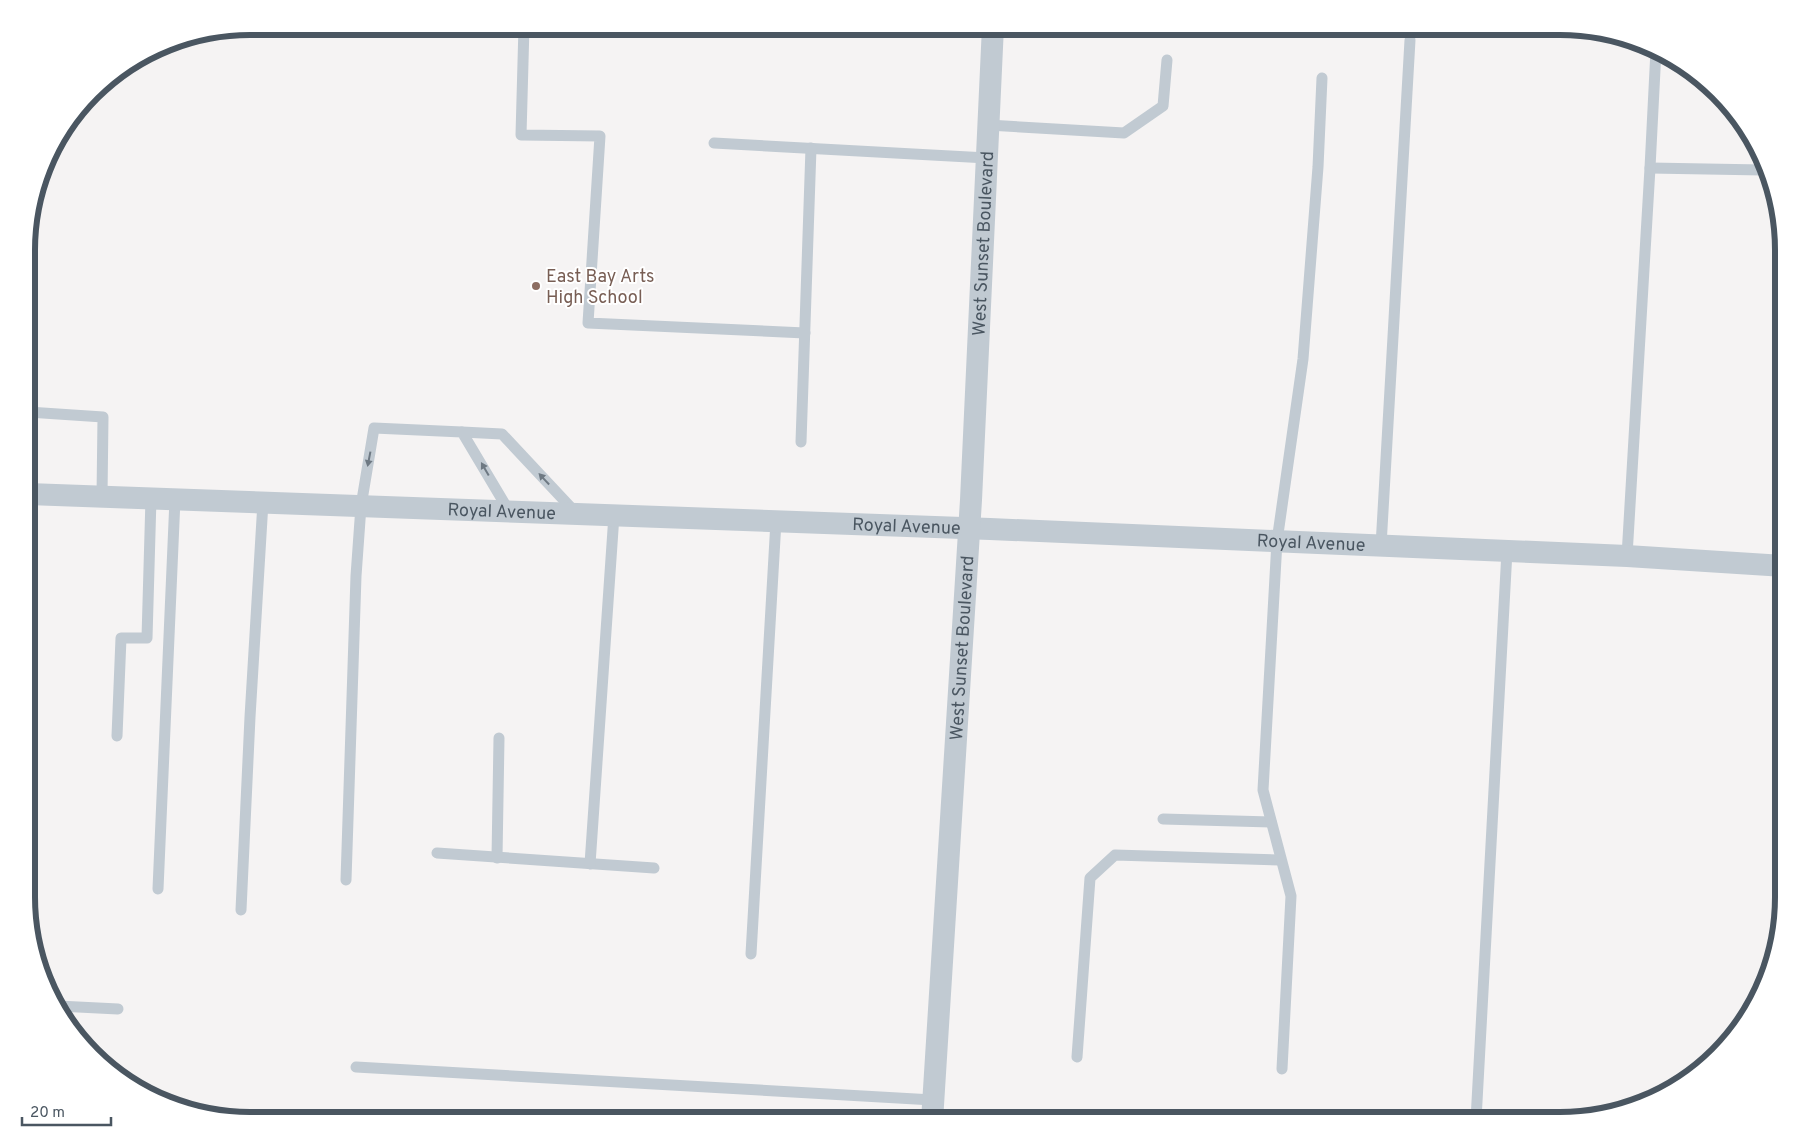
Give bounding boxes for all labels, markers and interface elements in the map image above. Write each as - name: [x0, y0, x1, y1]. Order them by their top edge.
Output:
- street label: West Sunset Boulevard: [969, 151, 1000, 337]
- place label: East Bay Arts High School: [546, 266, 654, 310]
- marker: East Bay Arts High School: [530, 280, 542, 292]
- one-way arrow: [365, 451, 373, 466]
- one-way arrow: [480, 462, 489, 475]
- one-way arrow: [538, 473, 550, 485]
- street label: Royal Avenue: [447, 499, 556, 526]
- street label: Royal Avenue: [852, 514, 961, 541]
- street label: Royal Avenue: [1256, 530, 1366, 558]
- street label: West Sunset Boulevard: [946, 555, 980, 741]
- scale bar: [22, 1094, 111, 1126]
- text: 20 m: [30, 1104, 65, 1123]

